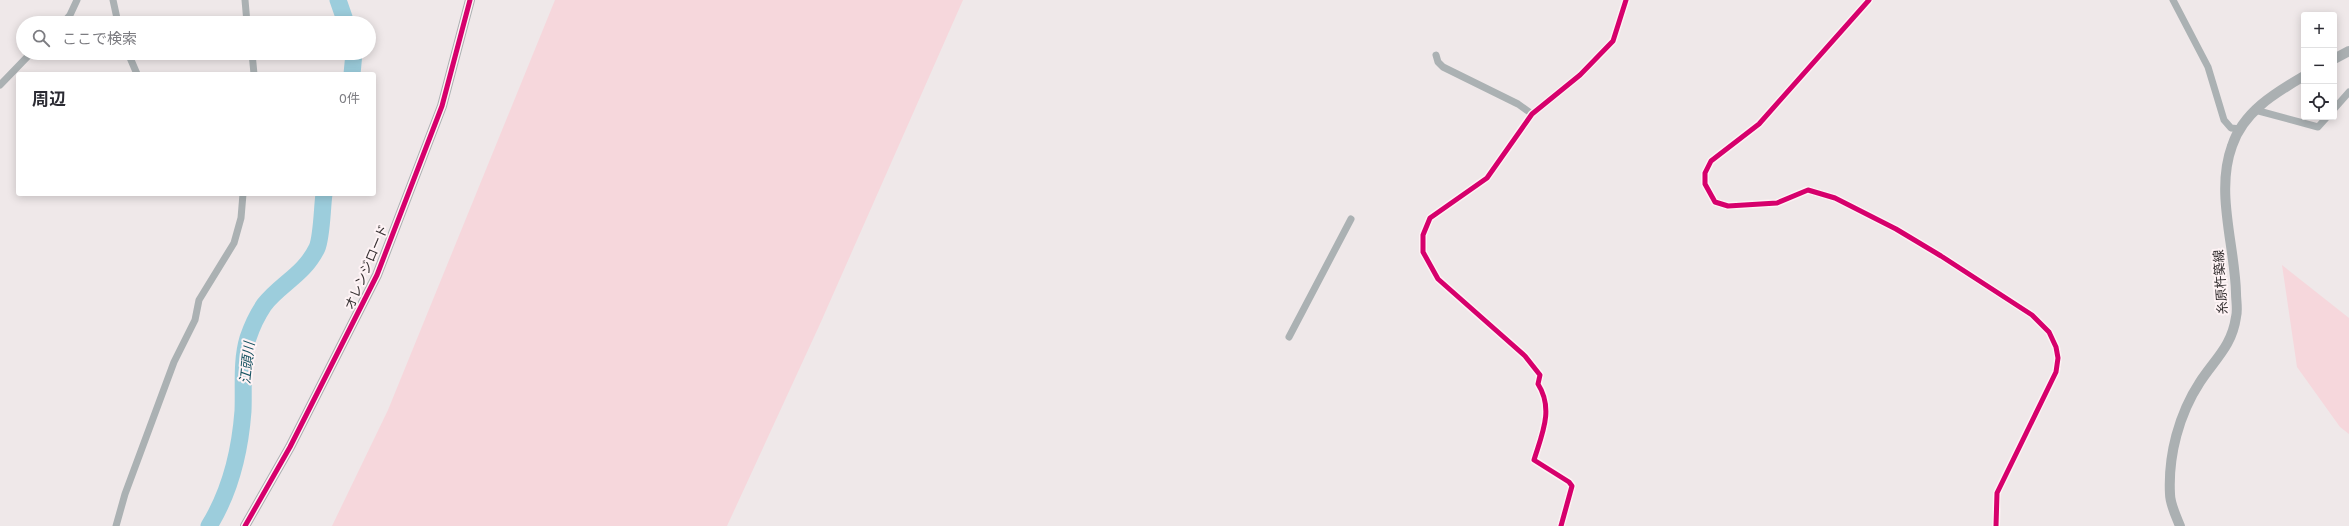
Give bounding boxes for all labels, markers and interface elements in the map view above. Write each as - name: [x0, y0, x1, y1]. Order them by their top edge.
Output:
- map controls: [2301, 12, 2337, 120]
- button: +: [2301, 12, 2337, 48]
- search box: [16, 16, 376, 60]
- icon: search: [30, 27, 52, 49]
- text: ここで検索: [62, 31, 137, 50]
- button: −: [2301, 48, 2337, 84]
- button: locate: [2301, 84, 2337, 120]
- text: 周辺: [32, 90, 66, 112]
- text: 0件: [339, 92, 360, 108]
- street label: オレンジロード: [343, 223, 393, 313]
- street label: 糸原杵築線: [2211, 249, 2232, 315]
- water label: 江頭川: [238, 339, 259, 385]

